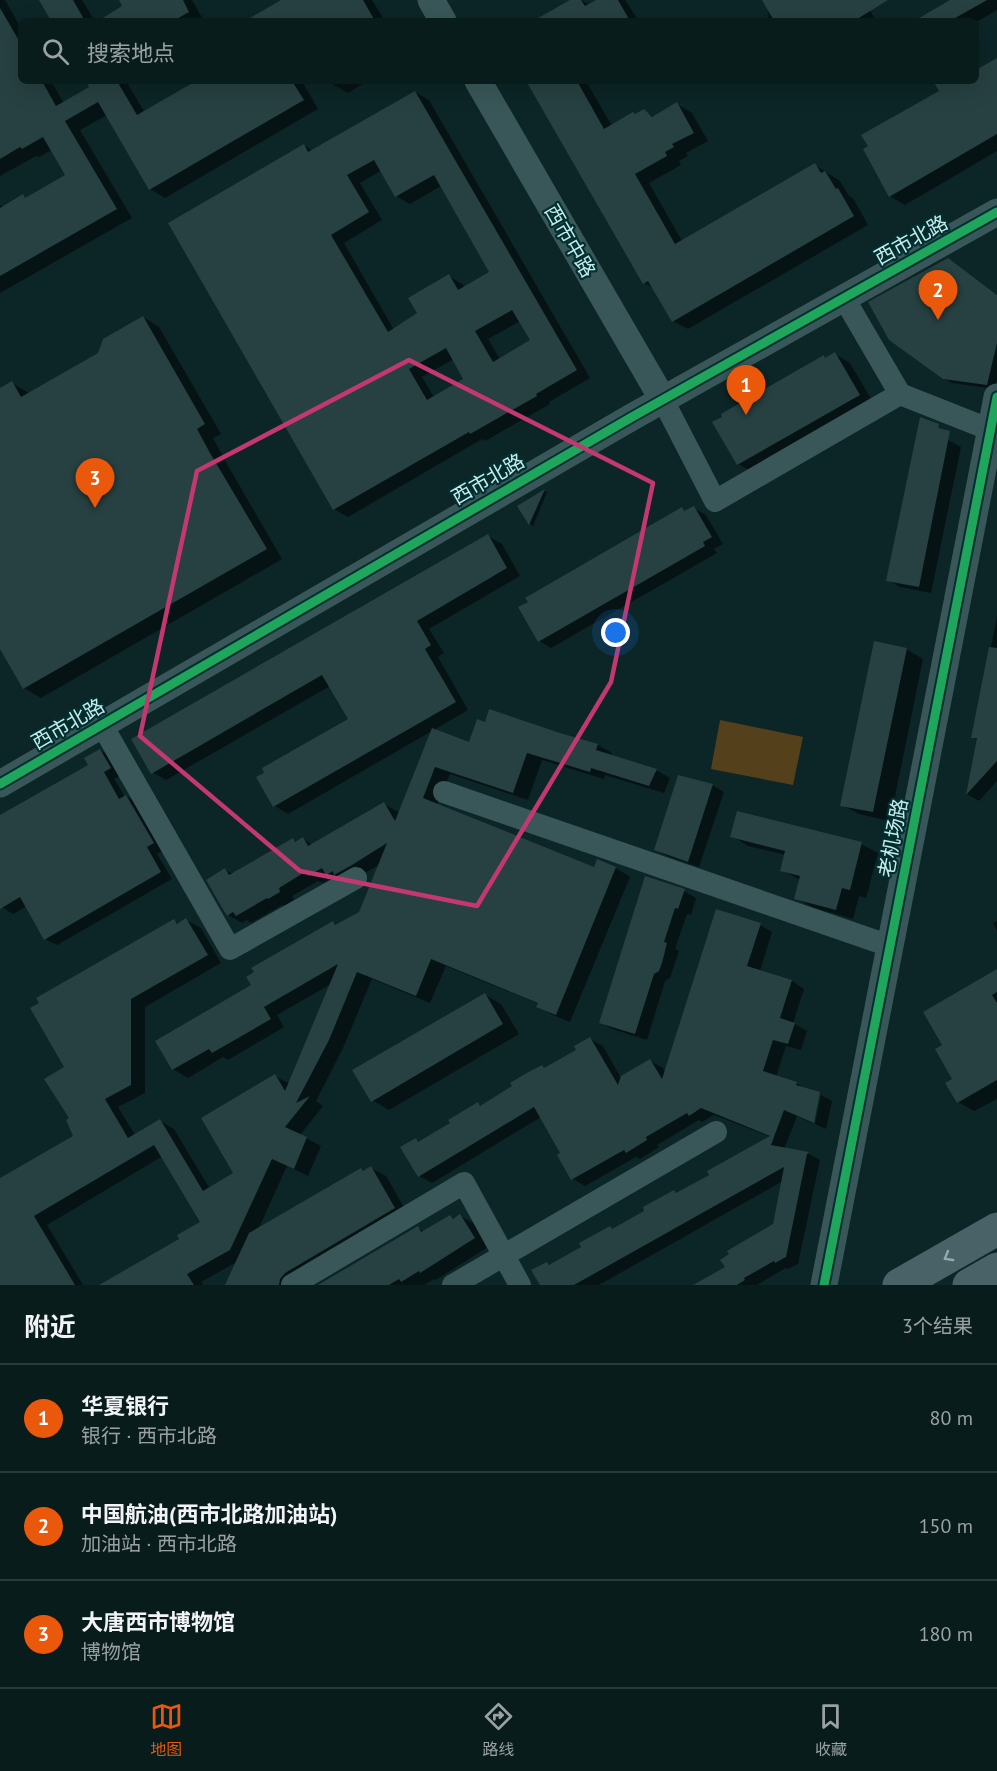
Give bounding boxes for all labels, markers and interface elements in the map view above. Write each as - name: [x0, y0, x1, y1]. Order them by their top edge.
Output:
- search box: [18, 18, 979, 84]
- icon: search: [39, 35, 72, 68]
- text: 搜索地点: [87, 39, 175, 67]
- street label: 西市中路: [539, 200, 601, 282]
- street label: 西市北路: [870, 209, 952, 271]
- pin: 2: [918, 270, 958, 320]
- pin: 1: [726, 366, 766, 415]
- street label: 西市北路: [447, 448, 529, 510]
- pin: 3: [76, 458, 115, 508]
- your location: [601, 618, 630, 647]
- street label: 西市北路: [27, 693, 109, 755]
- street label: 老机场路: [873, 796, 913, 880]
- one-way arrow: [944, 1250, 954, 1261]
- text: 附近: [24, 1310, 76, 1343]
- text: 3个结果: [902, 1313, 973, 1339]
- text: 华夏银行: [81, 1392, 169, 1420]
- text: 1: [38, 1405, 49, 1431]
- text: 80 m: [930, 1405, 973, 1431]
- text: 银行 · 西市北路: [81, 1423, 217, 1449]
- text: 中国航油(西市北路加油站): [81, 1500, 337, 1528]
- text: 2: [38, 1513, 49, 1539]
- text: 150 m: [919, 1513, 973, 1539]
- text: 加油站 · 西市北路: [81, 1531, 237, 1557]
- text: 大唐西市博物馆: [81, 1608, 235, 1636]
- text: 3: [38, 1621, 49, 1647]
- text: 180 m: [919, 1621, 973, 1647]
- text: 博物馆: [81, 1639, 141, 1665]
- tab: 地图: [150, 1700, 183, 1760]
- tab: 路线: [482, 1700, 515, 1760]
- tab: 收藏: [814, 1700, 847, 1760]

